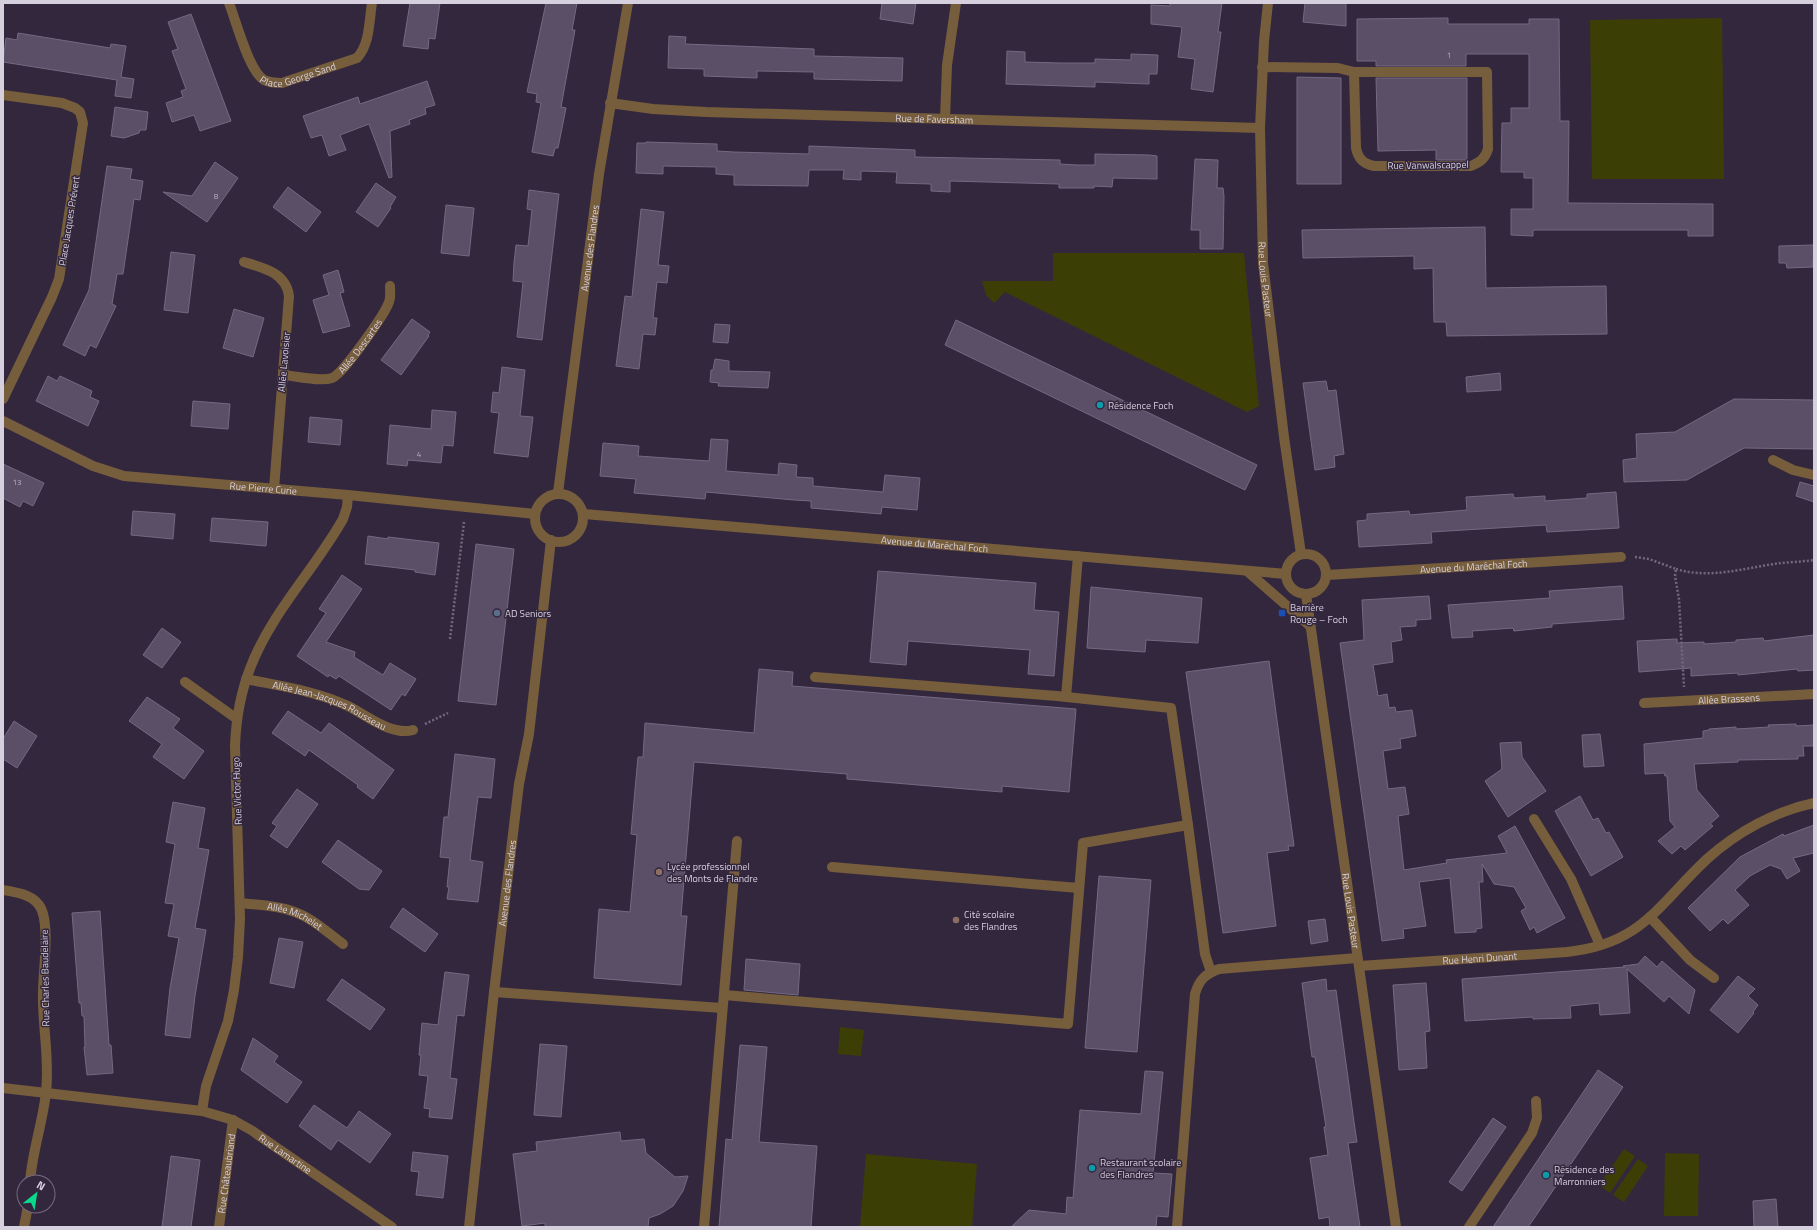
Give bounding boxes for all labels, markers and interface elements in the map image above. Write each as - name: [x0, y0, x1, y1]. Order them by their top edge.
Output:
- house number: 1: [1447, 49, 1451, 61]
- street label: Place George Sand: [257, 58, 338, 91]
- street label: Rue de Faversham: [895, 110, 974, 127]
- street label: Rue Vanwalscappel: [1387, 157, 1469, 173]
- street label: Place Jacques Prévert: [55, 175, 84, 267]
- house number: 8: [214, 190, 219, 202]
- street label: Avenue des Flandres: [576, 204, 603, 292]
- street label: Rue Louis Pasteur: [1255, 241, 1277, 319]
- street label: Allée Descartes: [334, 315, 386, 377]
- street label: Allée Lavoisier: [274, 331, 294, 393]
- place label: Résidence Foch: [1108, 398, 1173, 413]
- marker: Résidence Foch: [1095, 400, 1105, 410]
- house number: 4: [417, 448, 422, 460]
- house number: 13: [13, 476, 21, 488]
- street label: Rue Pierre Curie: [229, 477, 298, 498]
- street label: Avenue du Maréchal Foch: [880, 532, 989, 556]
- street label: Avenue du Maréchal Foch: [1420, 555, 1528, 577]
- place label: Barrière Rouge – Foch: [1290, 600, 1348, 627]
- place label: AD Seniors: [505, 606, 551, 621]
- marker: AD Seniors: [492, 608, 502, 618]
- marker: Barrière Rouge – Foch: [1277, 608, 1287, 618]
- street label: Allée Jean-Jacques Rousseau: [271, 677, 389, 734]
- street label: Allée Brassens: [1698, 689, 1761, 708]
- street label: Rue Victor Hugo: [228, 757, 246, 825]
- street label: Avenue des Flandres: [494, 839, 520, 927]
- place label: Lycée professionnel des Monts de Flandre: [667, 859, 758, 886]
- marker: Lycée professionnel des Monts de Flandre: [654, 867, 664, 877]
- street label: Rue Louis Pasteur: [1338, 872, 1364, 950]
- street label: Allée Michelet: [266, 898, 326, 934]
- place label: Cité scolaire des Flandres: [964, 907, 1018, 934]
- marker: Cité scolaire des Flandres: [951, 915, 961, 925]
- street label: Rue Charles Baudelaire: [37, 929, 53, 1027]
- street label: Rue Henri Dunant: [1442, 948, 1518, 968]
- street label: Rue Lamartine: [256, 1130, 315, 1177]
- street label: Rue Châteaubriand: [213, 1133, 239, 1214]
- place label: Restaurant scolaire des Flandres: [1100, 1155, 1181, 1182]
- place label: Résidence des Marronniers: [1554, 1162, 1615, 1189]
- marker: Restaurant scolaire des Flandres: [1087, 1163, 1097, 1173]
- marker: Résidence des Marronniers: [1541, 1170, 1551, 1180]
- north arrow: [16, 1174, 56, 1214]
- text: N: [34, 1177, 48, 1194]

